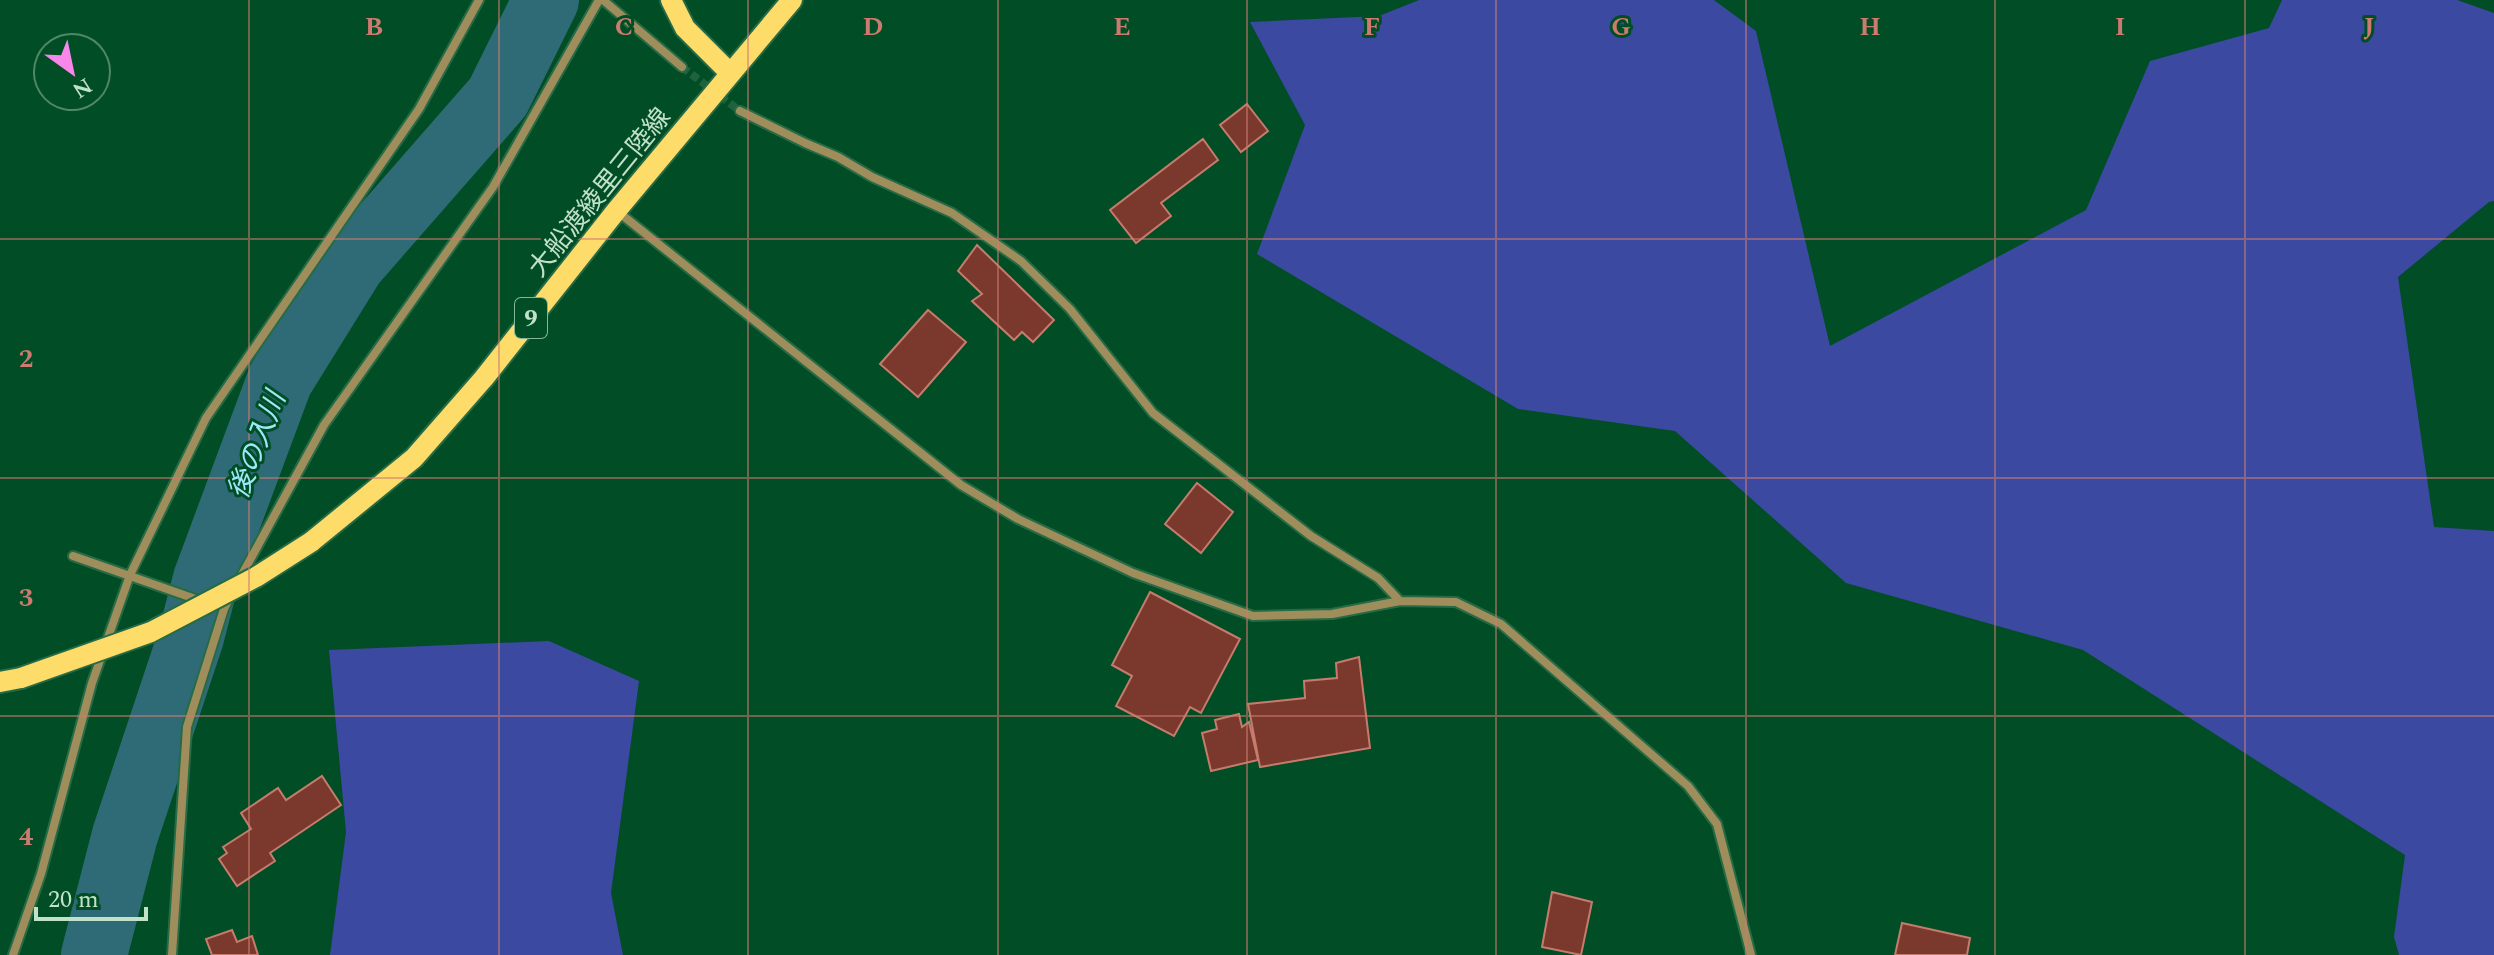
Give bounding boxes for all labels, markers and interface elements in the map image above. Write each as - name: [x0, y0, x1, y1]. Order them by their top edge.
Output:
- text: B: [365, 7, 383, 47]
- text: C: [615, 7, 633, 47]
- text: D: [863, 7, 883, 47]
- text: E: [1113, 7, 1131, 47]
- text: F: [1364, 7, 1380, 47]
- text: G: [1611, 7, 1631, 47]
- text: H: [1859, 7, 1881, 47]
- text: I: [2115, 7, 2125, 47]
- text: J: [2363, 7, 2375, 47]
- north arrow: [32, 32, 112, 112]
- text: N: [66, 69, 99, 106]
- street label: 大船渡綾里三陸線: [519, 99, 681, 286]
- road number: 9: [515, 298, 547, 338]
- text: 2: [19, 339, 33, 379]
- water label: 後の入川: [217, 383, 299, 506]
- text: 3: [19, 578, 33, 618]
- text: 4: [19, 817, 34, 857]
- scale bar: [36, 871, 146, 921]
- text: 20 m: [48, 882, 99, 918]

